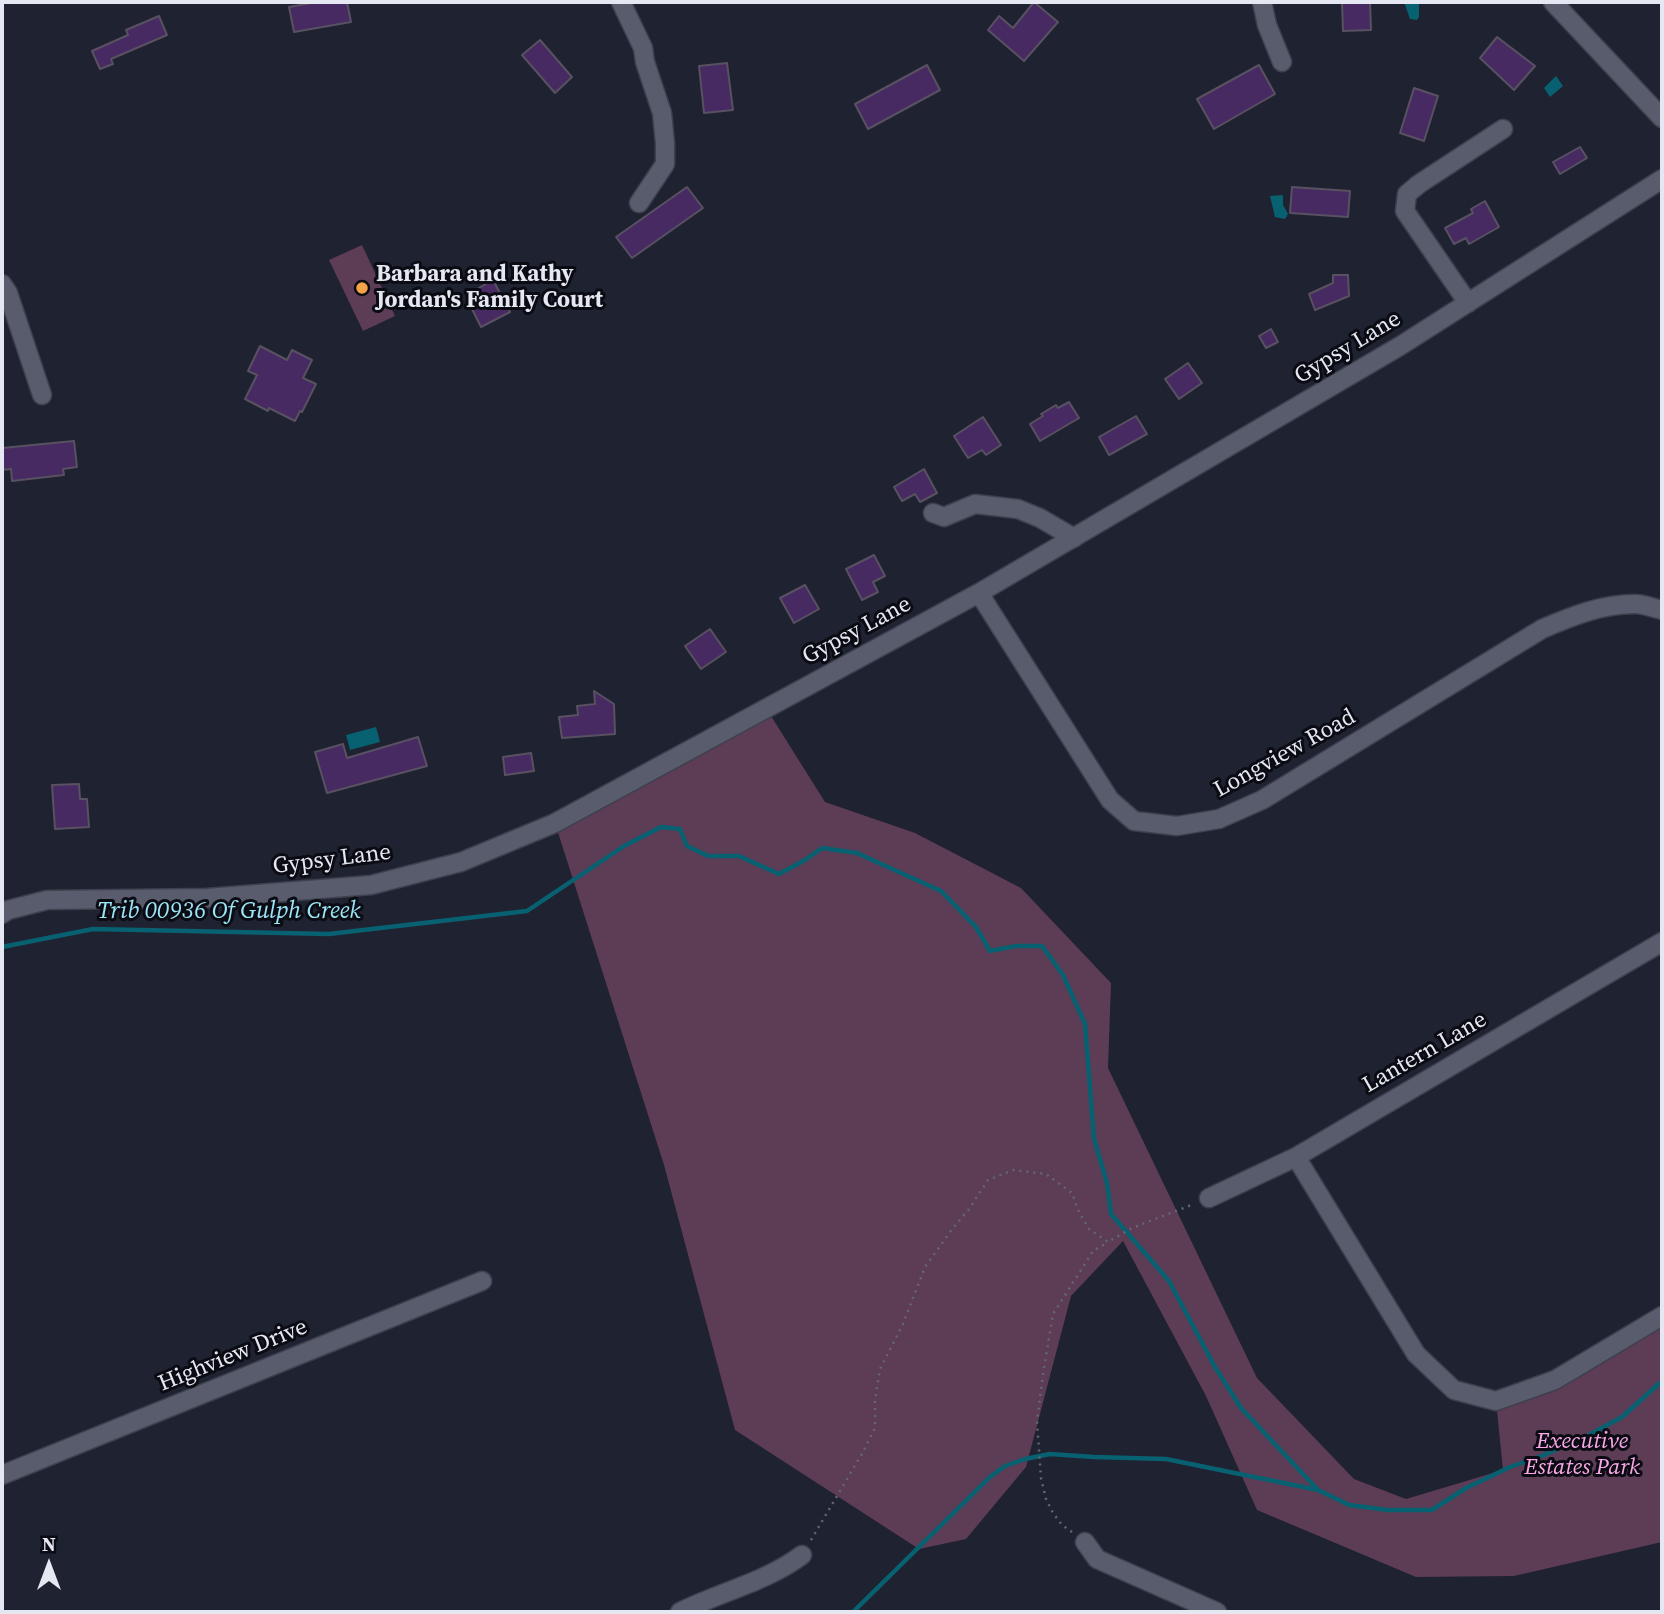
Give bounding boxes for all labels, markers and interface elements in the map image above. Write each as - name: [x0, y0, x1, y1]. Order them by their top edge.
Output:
- place label: Barbara and Kathy Jordan's Family Court: [376, 261, 603, 315]
- marker: Barbara and Kathy Jordan's Family Court: [354, 280, 370, 296]
- street label: Gypsy Lane: [1290, 306, 1406, 390]
- street label: Gypsy Lane: [798, 591, 916, 671]
- street label: Longview Road: [1210, 704, 1360, 804]
- street label: Gypsy Lane: [271, 839, 393, 881]
- water label: Trib 00936 Of Gulph Creek: [97, 898, 361, 926]
- street label: Lantern Lane: [1358, 1006, 1492, 1100]
- street label: Highview Drive: [155, 1314, 311, 1398]
- park label: Executive Estates Park: [1524, 1428, 1640, 1482]
- north arrow: [14, 1530, 84, 1600]
- text: N: [42, 1531, 56, 1557]

